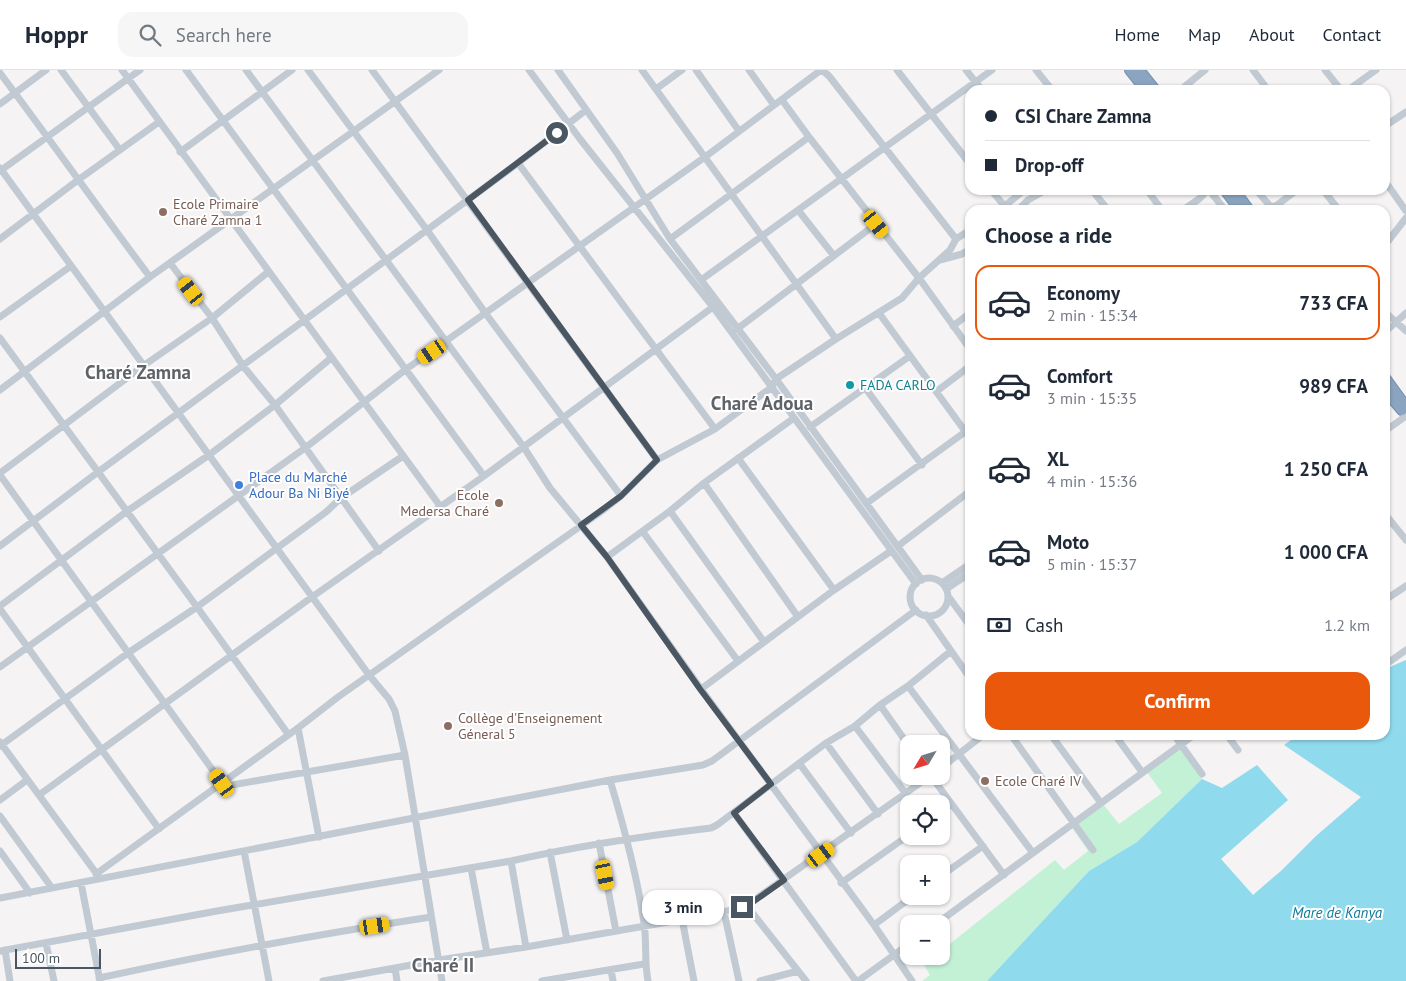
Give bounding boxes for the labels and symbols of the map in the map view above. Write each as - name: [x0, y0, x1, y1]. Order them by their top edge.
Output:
- route start: [546, 122, 568, 144]
- place label: Ecole Primaire Charé Zamna 1: [173, 195, 263, 229]
- marker: Ecole Primaire Charé Zamna 1: [157, 206, 169, 218]
- car: [860, 208, 891, 240]
- car: [175, 275, 206, 307]
- car: [415, 337, 448, 367]
- district label: Charé Zamna: [85, 360, 191, 384]
- place label: FADA CARLO: [860, 376, 936, 394]
- marker: FADA CARLO: [844, 379, 856, 391]
- district label: Charé Adoua: [711, 391, 813, 415]
- place label: Place du Marché Adour Ba Ni Biyé: [249, 468, 349, 502]
- marker: Place du Marché Adour Ba Ni Biyé: [233, 479, 245, 491]
- place label: Ecole Medersa Charé: [400, 486, 489, 520]
- marker: Ecole Medersa Charé: [493, 497, 505, 509]
- place label: Collège d'Enseignement Géneral 5: [458, 709, 602, 743]
- marker: Collège d'Enseignement Géneral 5: [442, 720, 454, 732]
- north arrow: [900, 735, 950, 785]
- car: [207, 766, 236, 800]
- place label: Ecole Charé IV: [995, 772, 1081, 790]
- marker: Ecole Charé IV: [979, 775, 991, 787]
- car: [804, 840, 837, 870]
- car: [594, 859, 615, 891]
- callout: 3 min: [642, 890, 724, 924]
- route end: [731, 896, 753, 918]
- water label: Mare de Kanya: [1292, 903, 1383, 922]
- car: [359, 916, 390, 936]
- scale bar: [15, 946, 101, 969]
- district label: Charé II: [412, 953, 474, 977]

